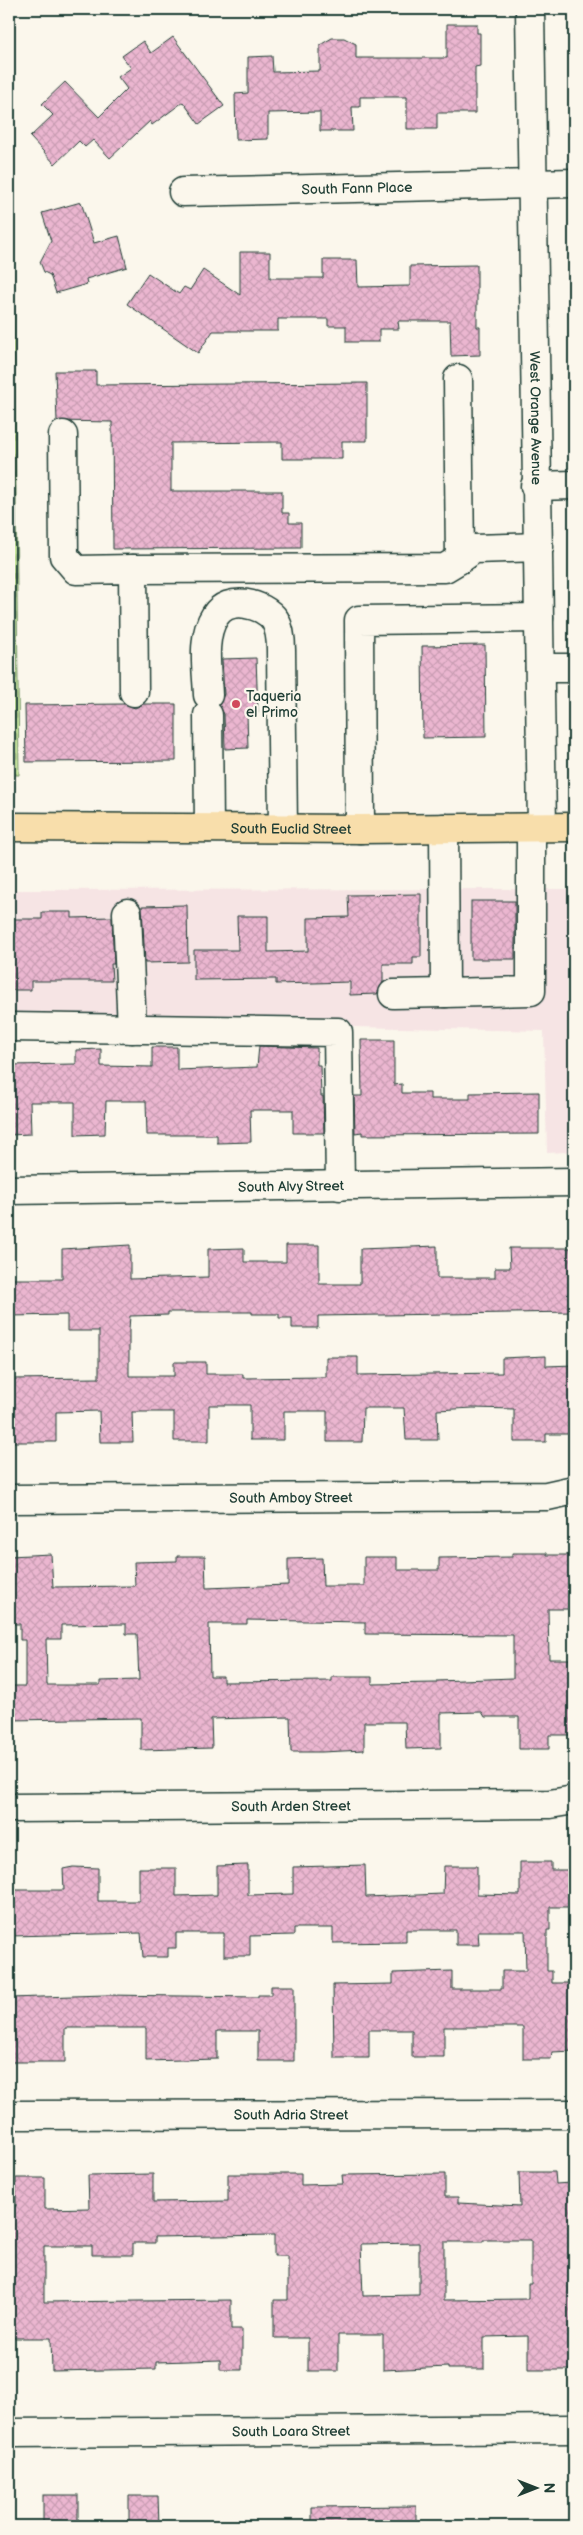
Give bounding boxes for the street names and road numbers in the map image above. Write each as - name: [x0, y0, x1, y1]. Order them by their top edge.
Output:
- street label: South Fann Place: [301, 178, 413, 198]
- street label: West Orange Avenue: [527, 351, 545, 485]
- street label: South Euclid Street: [231, 820, 352, 837]
- street label: South Alvy Street: [238, 1177, 345, 1195]
- street label: South Amboy Street: [229, 1489, 353, 1506]
- street label: South Arden Street: [231, 1797, 352, 1815]
- street label: South Adria Street: [234, 2106, 349, 2123]
- street label: South Loara Street: [232, 2422, 351, 2440]

